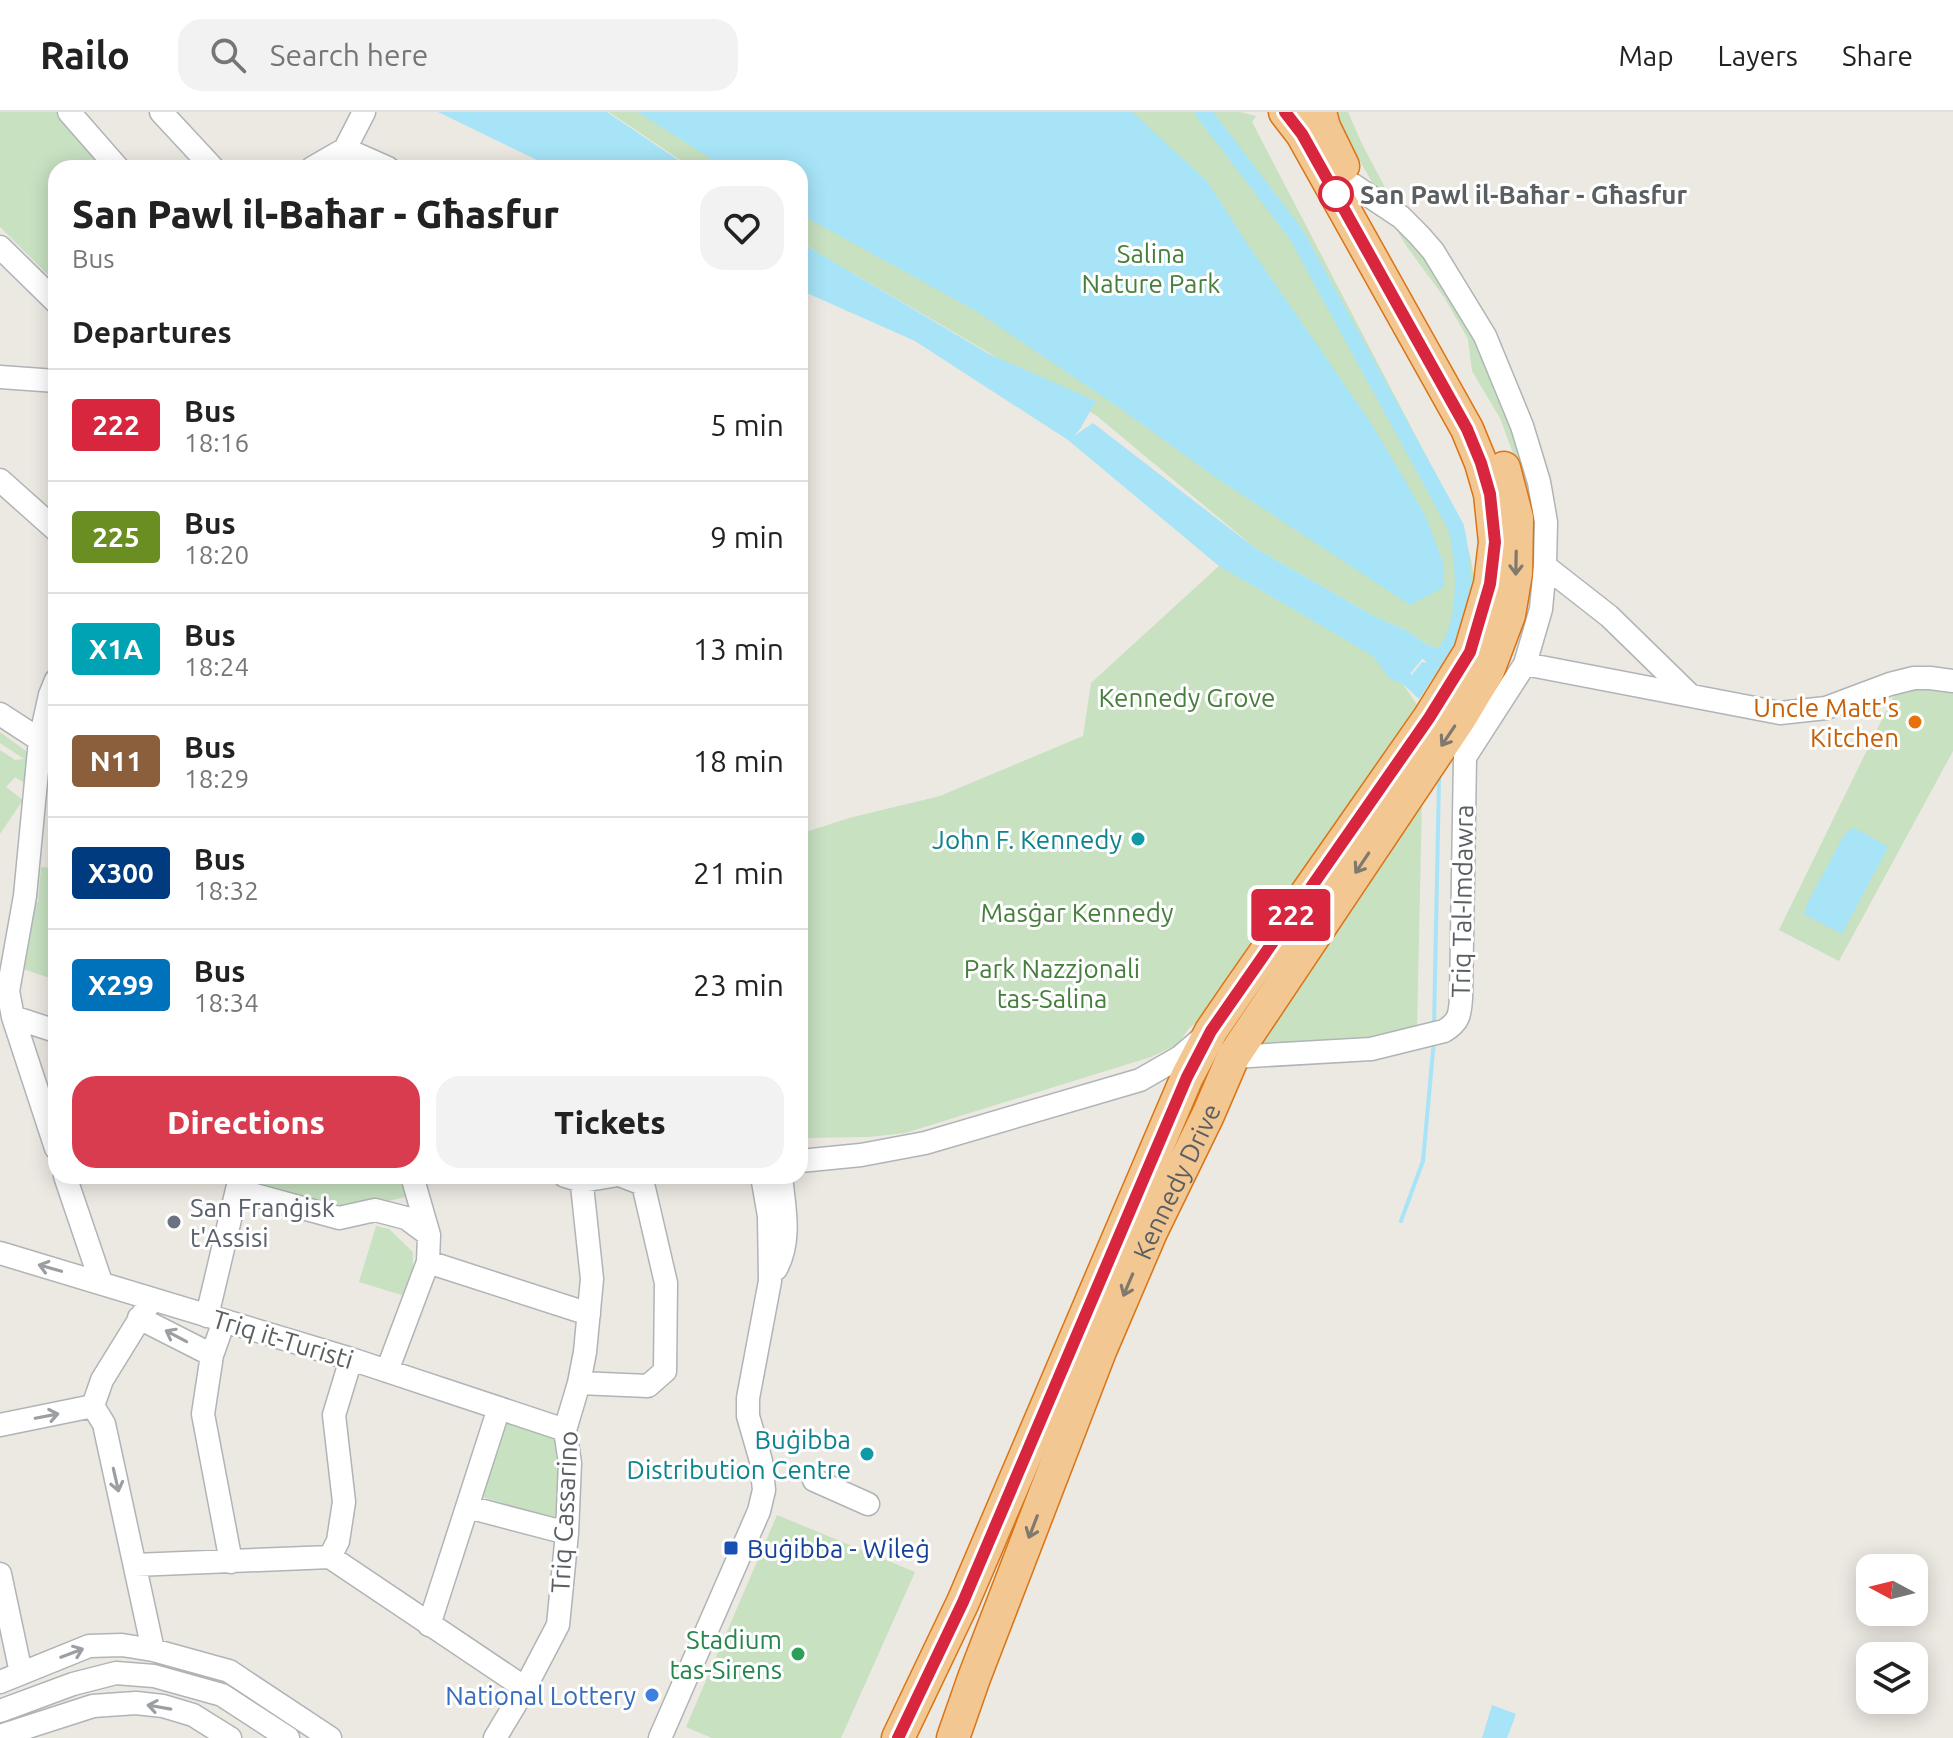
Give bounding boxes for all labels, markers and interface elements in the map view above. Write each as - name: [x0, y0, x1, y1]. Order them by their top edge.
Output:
- search box: [178, 19, 738, 91]
- icon: search: [206, 33, 250, 77]
- text: Railo: [40, 34, 130, 76]
- text: Search here: [270, 38, 428, 72]
- text: Map: [1618, 40, 1674, 71]
- text: Layers: [1718, 40, 1798, 71]
- text: Share: [1842, 40, 1913, 71]
- marker: San Pawl il-Baħar - Għasfur: [1319, 177, 1353, 211]
- place label: San Pawl il-Baħar - Għasfur: [1360, 180, 1687, 209]
- button: heart: [700, 186, 784, 270]
- text: San Pawl il-Baħar - Għasfur: [72, 193, 559, 235]
- park label: Salina Nature Park: [1082, 239, 1220, 298]
- text: Bus: [72, 244, 115, 273]
- text: Departures: [72, 315, 232, 349]
- text: Bus: [184, 394, 236, 428]
- text: 5 min: [710, 408, 784, 442]
- text: 222: [92, 409, 140, 440]
- text: 18:16: [184, 428, 249, 457]
- text: Bus: [184, 506, 236, 540]
- text: 9 min: [710, 520, 784, 554]
- text: 225: [92, 521, 140, 552]
- text: 18:20: [184, 540, 249, 569]
- one-way arrow: [1508, 549, 1524, 576]
- text: Bus: [184, 618, 236, 652]
- text: 13 min: [693, 632, 784, 666]
- text: X1A: [89, 633, 143, 664]
- text: 18:24: [184, 652, 249, 681]
- park label: Kennedy Grove: [1099, 683, 1275, 712]
- place label: Uncle Matt's Kitchen: [1753, 693, 1899, 752]
- marker: Uncle Matt's Kitchen: [1906, 713, 1924, 731]
- one-way arrow: [1440, 724, 1456, 746]
- text: Bus: [184, 730, 236, 764]
- text: 18 min: [693, 744, 784, 778]
- text: N11: [90, 745, 142, 776]
- text: 18:29: [184, 764, 249, 793]
- street label: Triq Tal-Imdawra: [1446, 804, 1478, 998]
- place label: John F. Kennedy: [932, 825, 1122, 854]
- marker: John F. Kennedy: [1129, 830, 1147, 848]
- text: Bus: [194, 842, 245, 876]
- one-way arrow: [1354, 852, 1371, 874]
- text: 21 min: [693, 856, 784, 890]
- text: X300: [88, 857, 154, 888]
- text: 18:32: [194, 876, 259, 905]
- line badge: 222: [1245, 889, 1337, 941]
- park label: Masġar Kennedy: [981, 898, 1174, 927]
- text: 222: [1267, 899, 1315, 930]
- text: Bus: [194, 954, 245, 988]
- park label: Park Nazzjonali tas-Salina: [964, 954, 1140, 1013]
- text: 23 min: [693, 968, 784, 1002]
- text: X299: [88, 969, 154, 1000]
- text: 18:34: [194, 988, 259, 1017]
- button: Directions: [72, 1076, 420, 1168]
- button: Tickets: [436, 1076, 784, 1168]
- street label: Kennedy Drive: [1127, 1099, 1226, 1264]
- place label: San Franġisk t'Assisi: [190, 1193, 335, 1252]
- marker: San Franġisk t'Assisi: [165, 1213, 183, 1231]
- one-way arrow: [38, 1260, 64, 1275]
- one-way arrow: [1120, 1272, 1135, 1297]
- street label: Triq it-Turisti: [209, 1304, 357, 1374]
- one-way arrow: [165, 1328, 188, 1344]
- one-way arrow: [33, 1407, 59, 1422]
- place label: Buġibba Distribution Centre: [627, 1425, 851, 1484]
- street label: Triq Cassarino: [545, 1430, 583, 1594]
- marker: Buġibba Distribution Centre: [858, 1445, 876, 1463]
- one-way arrow: [109, 1467, 124, 1492]
- one-way arrow: [1025, 1514, 1039, 1539]
- place label: Buġibba - Wileġ: [747, 1534, 930, 1563]
- marker: Buġibba - Wileġ: [722, 1539, 740, 1557]
- north arrow: [1856, 1554, 1928, 1626]
- map controls: [1856, 1554, 1928, 1714]
- place label: Stadium tas-Sirens: [669, 1625, 782, 1684]
- button: layers: [1856, 1642, 1928, 1714]
- one-way arrow: [59, 1645, 84, 1659]
- marker: Stadium tas-Sirens: [789, 1645, 807, 1663]
- place label: National Lottery: [445, 1681, 636, 1710]
- marker: National Lottery: [643, 1686, 661, 1704]
- one-way arrow: [147, 1698, 173, 1713]

